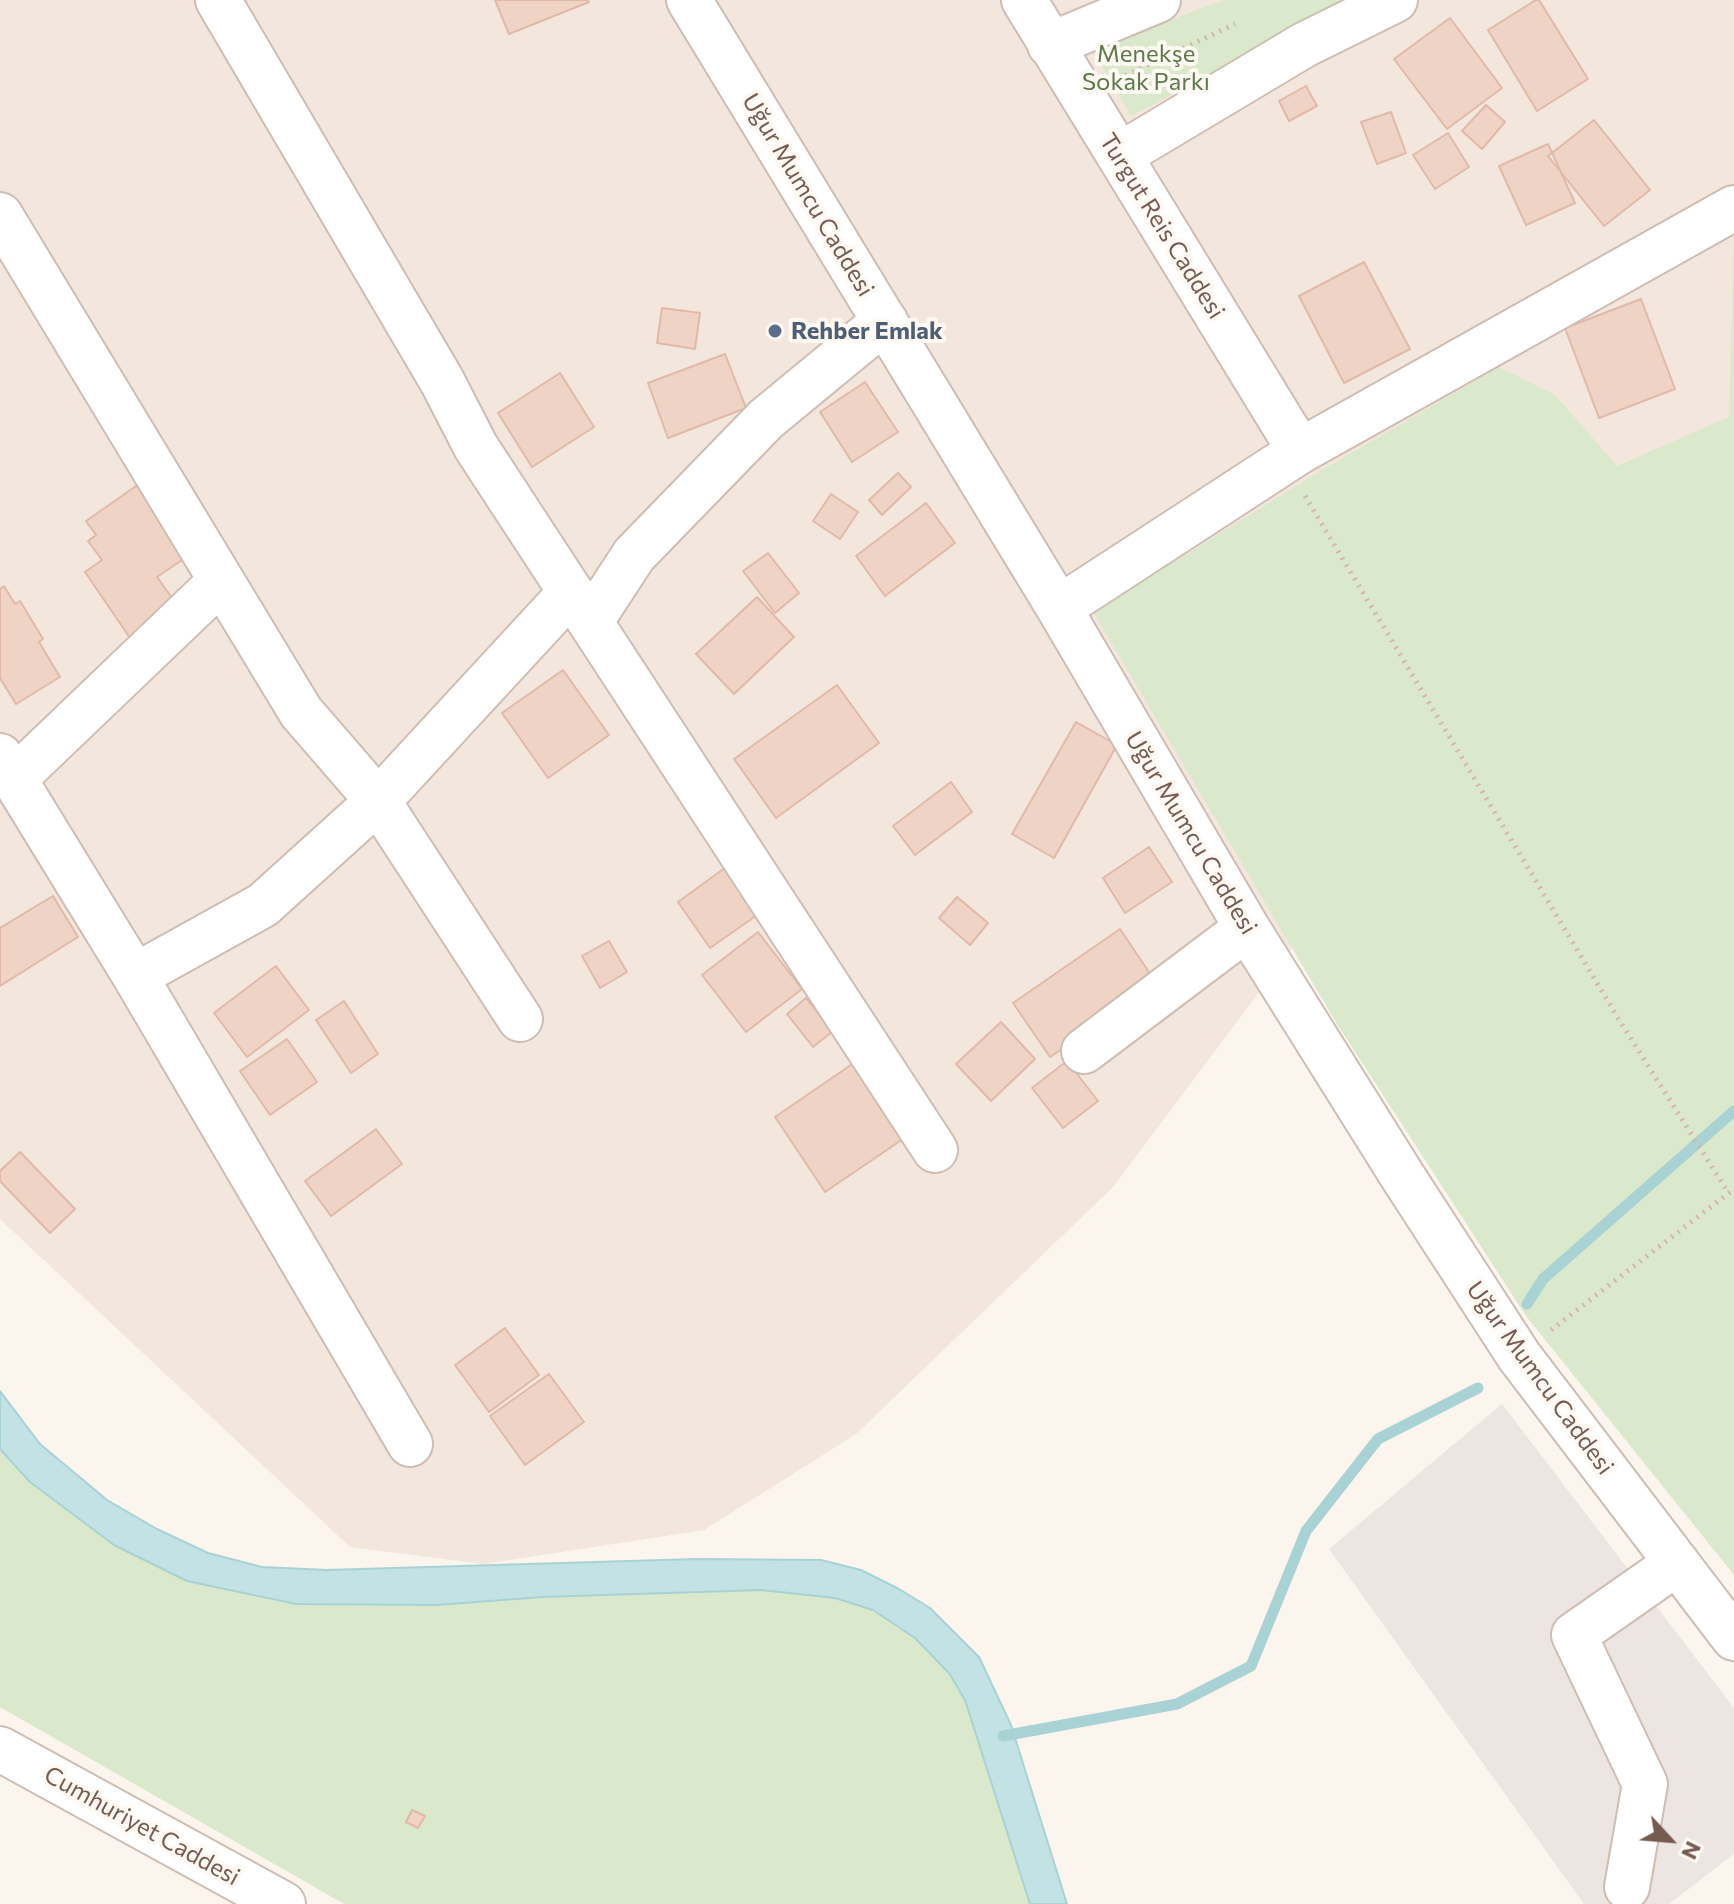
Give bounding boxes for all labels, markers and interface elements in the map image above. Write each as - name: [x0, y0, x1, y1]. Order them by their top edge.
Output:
- park label: Menekşe Sokak Parkı: [1082, 40, 1210, 96]
- street label: Uğur Mumcu Caddesi: [736, 88, 880, 302]
- street label: Turgut Reis Caddesi: [1093, 128, 1231, 324]
- place label: Rehber Emlak: [791, 317, 943, 345]
- marker: Rehber Emlak: [766, 322, 784, 340]
- street label: Uğur Mumcu Caddesi: [1119, 726, 1263, 940]
- street label: Uğur Mumcu Caddesi: [1460, 1276, 1620, 1480]
- street label: Cumhuriyet Caddesi: [39, 1760, 245, 1892]
- north arrow: [1630, 1800, 1710, 1880]
- text: N: [1676, 1837, 1708, 1864]

